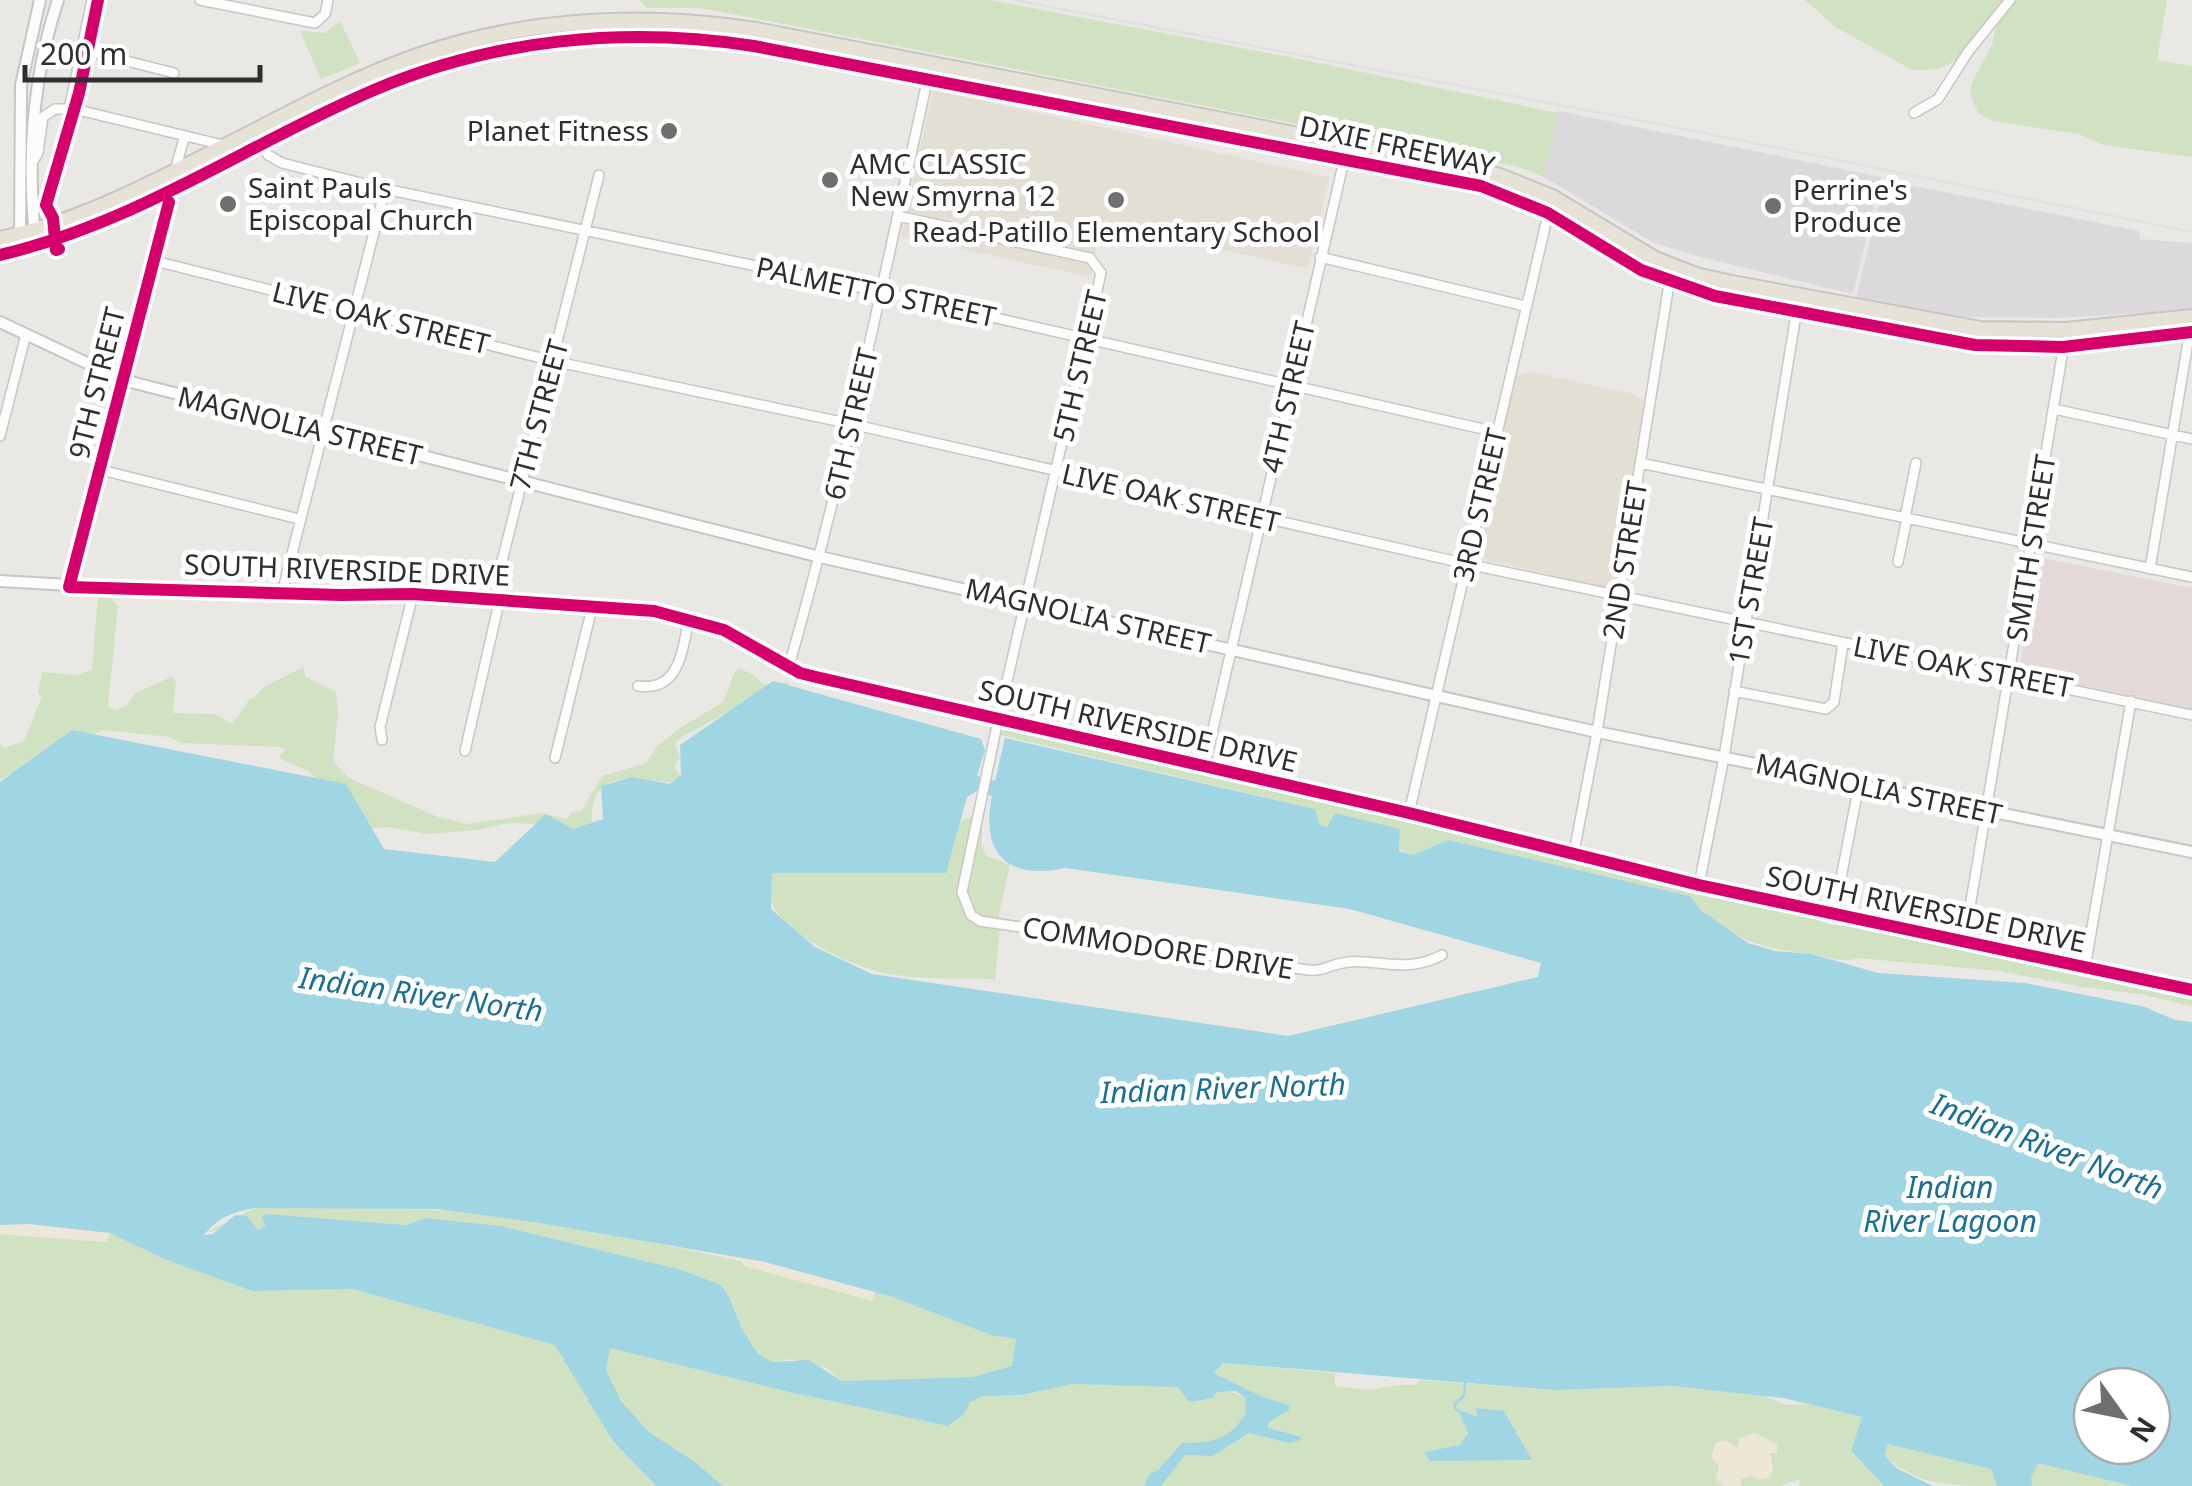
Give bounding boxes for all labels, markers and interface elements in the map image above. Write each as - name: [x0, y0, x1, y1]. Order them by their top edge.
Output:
- scale bar: [25, 20, 260, 82]
- text: 200 m: [40, 33, 127, 74]
- street label: DIXIE FREEWAY: [1296, 106, 1499, 184]
- place label: Planet Fitness: [467, 111, 649, 149]
- marker: Planet Fitness: [658, 120, 680, 142]
- place label: AMC CLASSIC New Smyrna 12: [850, 144, 1056, 214]
- place label: Saint Pauls Episcopal Church: [248, 168, 473, 238]
- marker: AMC CLASSIC New Smyrna 12: [819, 169, 841, 191]
- place label: Perrine's Produce: [1793, 170, 1908, 240]
- marker: Read-Patillo Elementary School: [1105, 189, 1127, 211]
- marker: Saint Pauls Episcopal Church: [217, 193, 239, 215]
- marker: Perrine's Produce: [1762, 195, 1784, 217]
- place label: Read-Patillo Elementary School: [912, 212, 1320, 250]
- street label: PALMETTO STREET: [753, 247, 1000, 335]
- street label: LIVE OAK STREET: [269, 272, 494, 363]
- street label: 5TH STREET: [1043, 286, 1115, 445]
- street label: 9TH STREET: [59, 303, 133, 462]
- street label: 4TH STREET: [1251, 317, 1323, 476]
- street label: 7TH STREET: [500, 335, 577, 494]
- street label: 6TH STREET: [814, 344, 886, 503]
- street label: MAGNOLIA STREET: [174, 376, 427, 474]
- street label: 3RD STREET: [1443, 424, 1515, 585]
- street label: SMITH STREET: [1996, 451, 2064, 644]
- street label: LIVE OAK STREET: [1058, 453, 1284, 541]
- street label: 2ND STREET: [1593, 477, 1655, 642]
- street label: 1ST STREET: [1718, 514, 1782, 668]
- street label: SOUTH RIVERSIDE DRIVE: [184, 544, 511, 594]
- street label: MAGNOLIA STREET: [962, 568, 1215, 662]
- street label: LIVE OAK STREET: [1850, 626, 2077, 706]
- street label: SOUTH RIVERSIDE DRIVE: [975, 670, 1301, 780]
- street label: MAGNOLIA STREET: [1753, 743, 2006, 833]
- street label: SOUTH RIVERSIDE DRIVE: [1763, 856, 2090, 960]
- street label: COMMODORE DRIVE: [1020, 907, 1296, 987]
- water label: Indian River North: [296, 956, 546, 1031]
- water label: Indian River North: [1099, 1063, 1346, 1112]
- water label: Indian River North: [1925, 1082, 2169, 1209]
- water label: Indian River Lagoon: [1863, 1166, 2037, 1241]
- north arrow: [2072, 1366, 2172, 1466]
- text: N: [2122, 1410, 2166, 1450]

